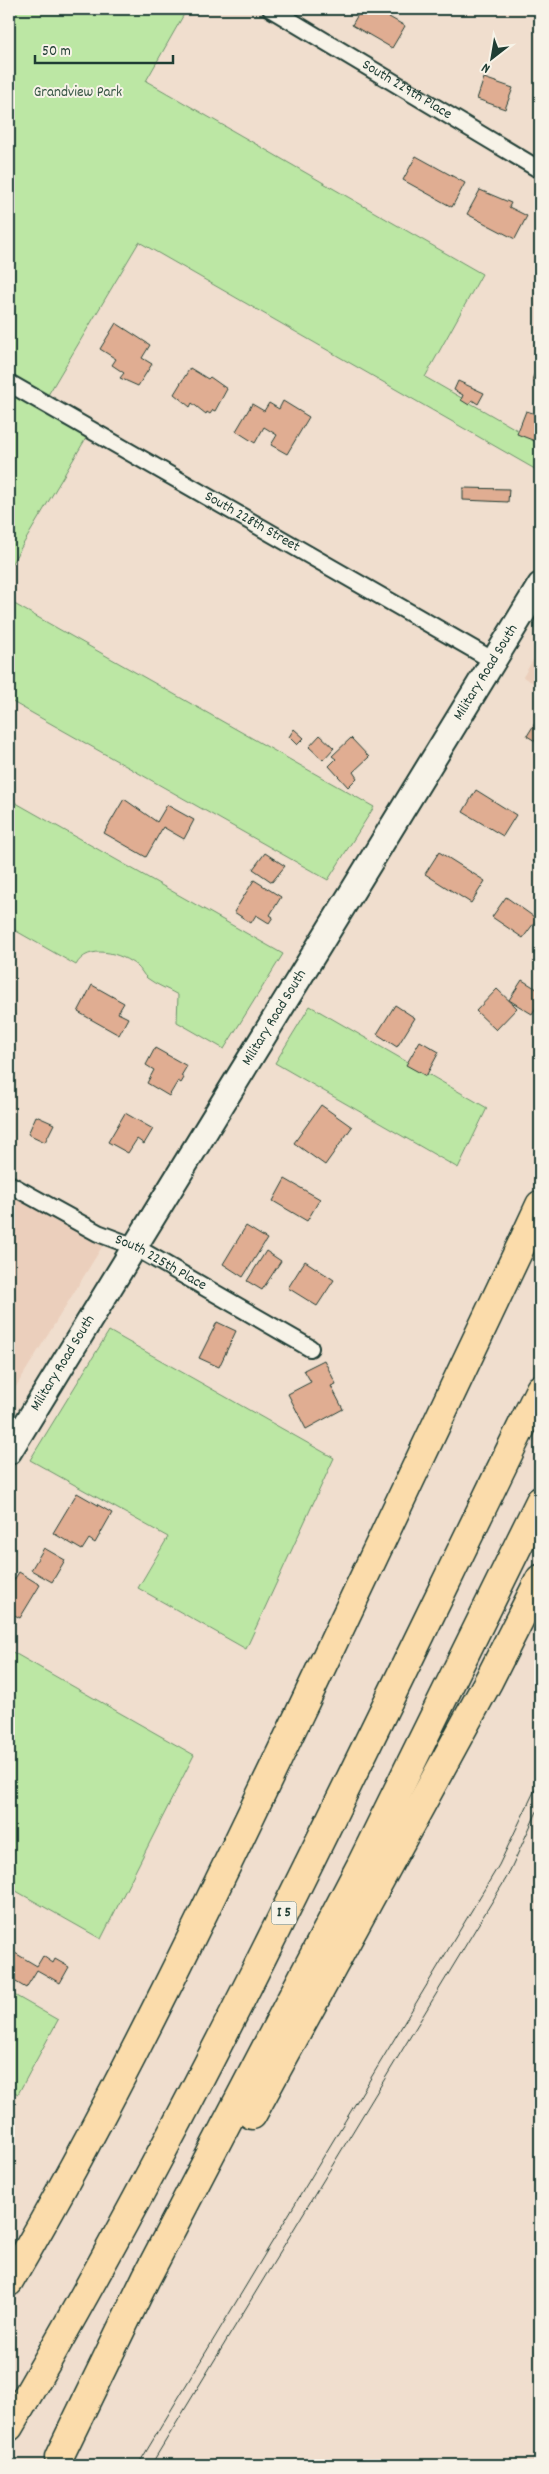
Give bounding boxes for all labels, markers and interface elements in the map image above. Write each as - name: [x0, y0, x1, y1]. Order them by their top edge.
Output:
- scale bar: [35, 32, 172, 64]
- north arrow: [466, 32, 516, 82]
- text: 50 m: [42, 41, 71, 63]
- street label: South 229th Place: [357, 55, 456, 126]
- text: N: [478, 57, 494, 78]
- park label: Grandview Park: [34, 82, 122, 104]
- street label: South 228th Street: [200, 486, 304, 559]
- street label: Military Road South: [448, 620, 524, 725]
- street label: Military Road South: [237, 965, 313, 1070]
- street label: South 225th Place: [111, 1229, 211, 1297]
- street label: Military Road South: [25, 1311, 101, 1416]
- road number: I 5: [272, 1902, 296, 1925]

